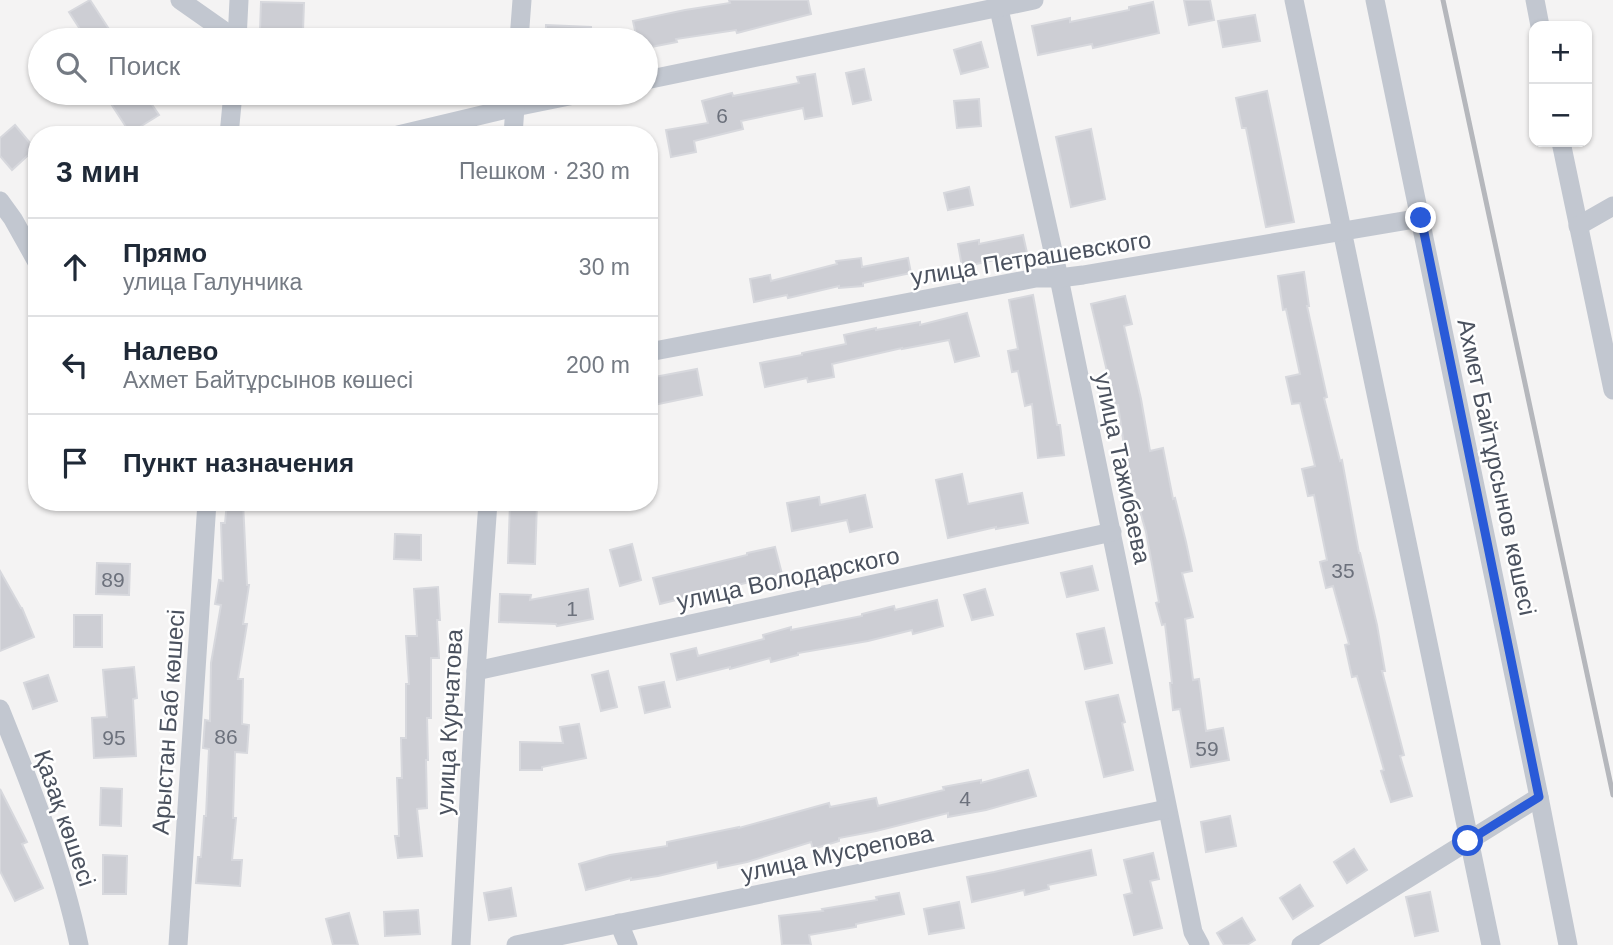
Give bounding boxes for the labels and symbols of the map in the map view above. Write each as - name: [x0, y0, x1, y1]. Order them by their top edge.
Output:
- house number: 6: [716, 104, 728, 127]
- route end: [1405, 202, 1436, 233]
- street label: улица Петрашевского: [909, 226, 1153, 290]
- street label: Ахмет Байтұрсынов көшесі: [1452, 316, 1542, 618]
- street label: улица Тажибаева: [1090, 370, 1157, 567]
- street label: улица Володарского: [674, 541, 902, 615]
- house number: 35: [1331, 559, 1355, 582]
- house number: 89: [101, 568, 125, 591]
- house number: 1: [566, 597, 578, 620]
- street label: Арыстан Баб көшесі: [147, 608, 189, 836]
- street label: улица Курчатова: [431, 628, 467, 816]
- house number: 86: [214, 725, 238, 748]
- house number: 95: [102, 726, 126, 749]
- house number: 59: [1195, 737, 1219, 760]
- street label: Қазақ көшесі: [29, 746, 101, 890]
- house number: 4: [959, 787, 971, 810]
- street label: улица Мусрепова: [739, 819, 936, 887]
- route start: [1452, 825, 1483, 856]

